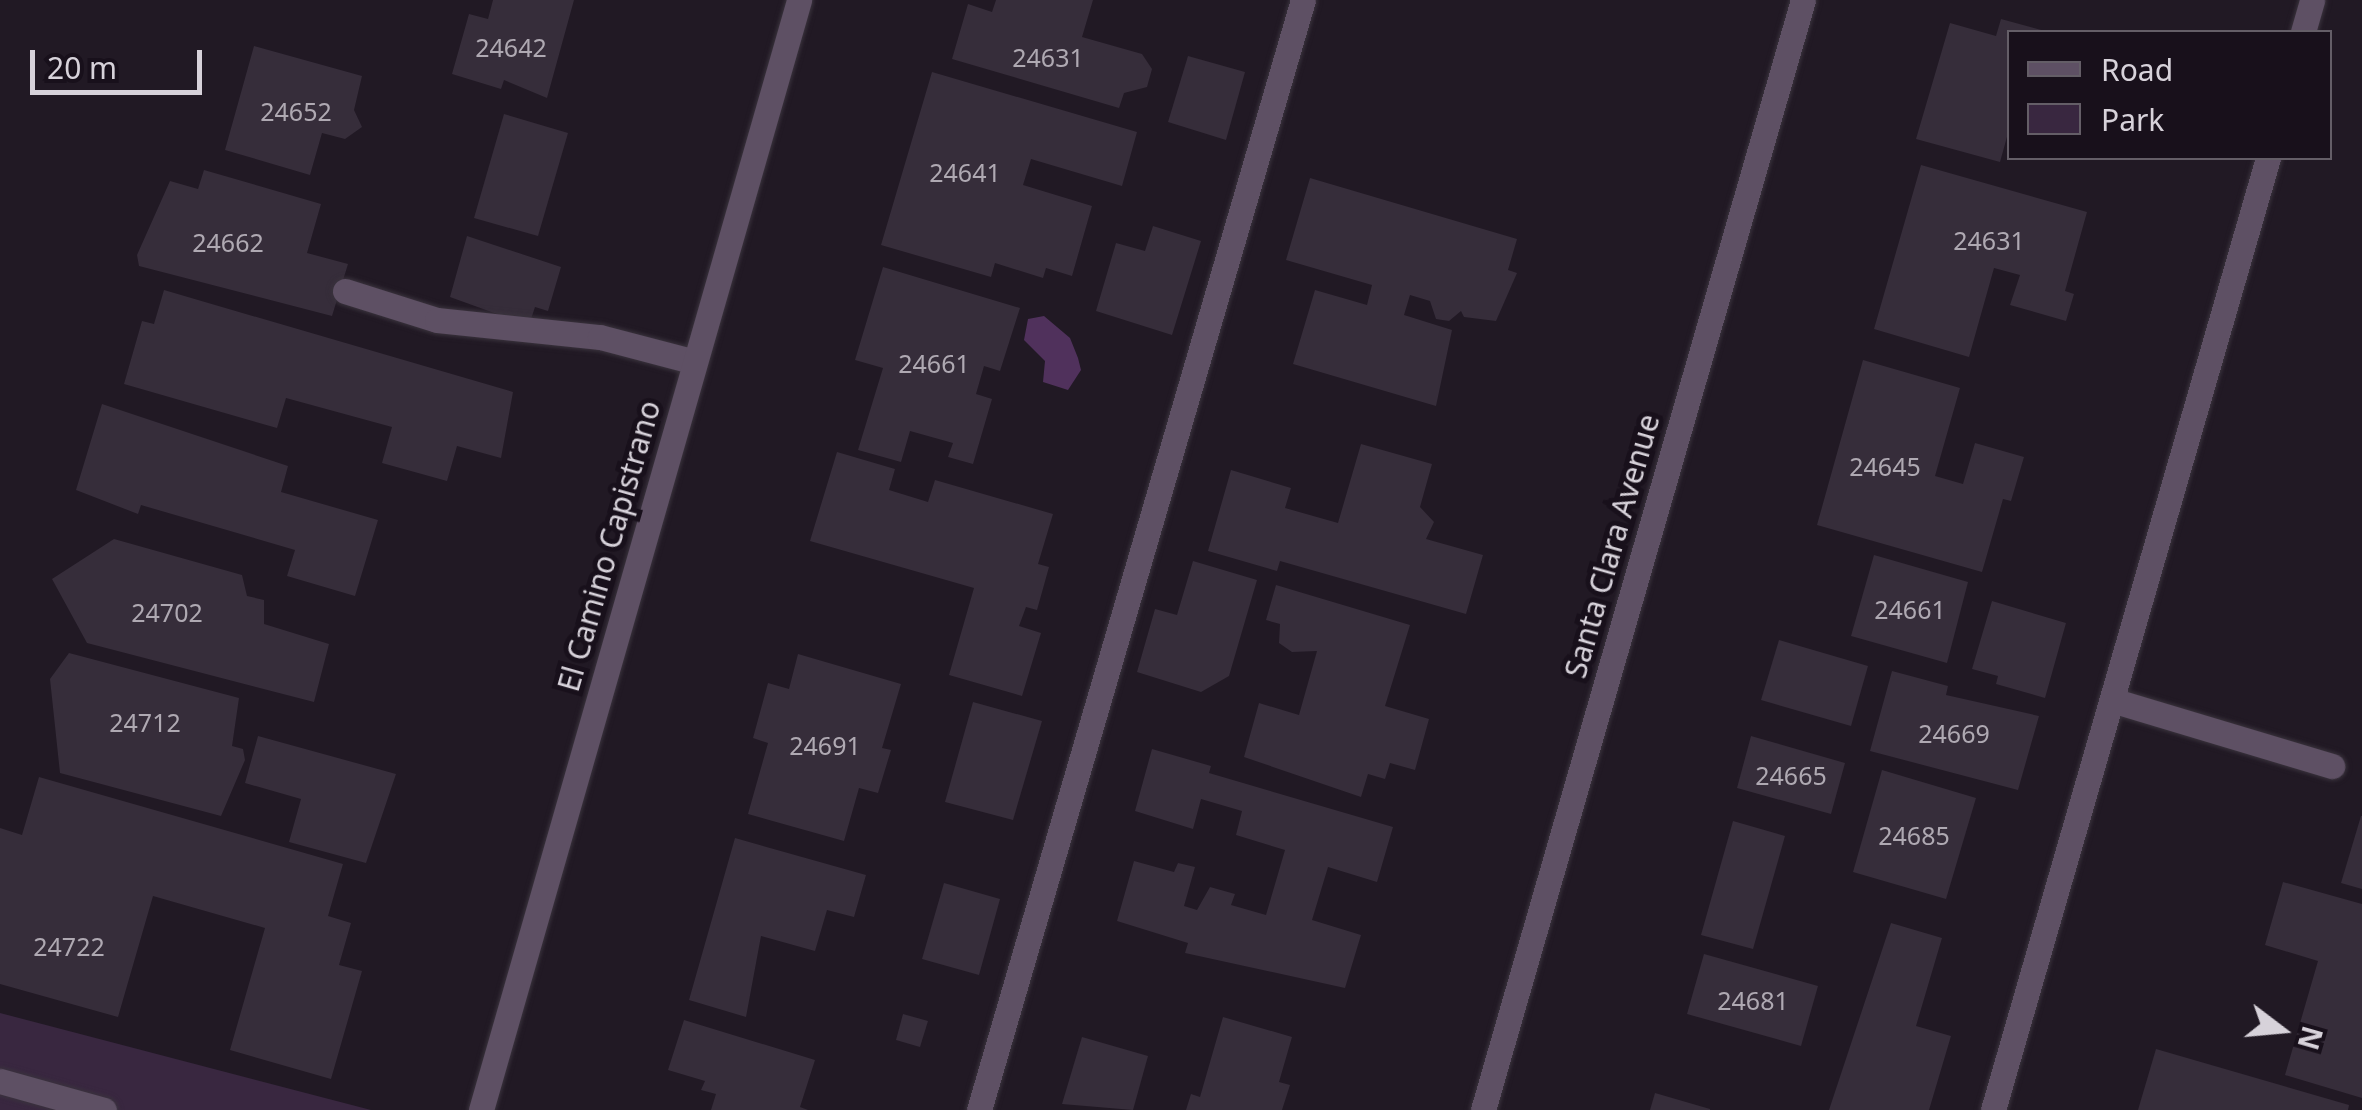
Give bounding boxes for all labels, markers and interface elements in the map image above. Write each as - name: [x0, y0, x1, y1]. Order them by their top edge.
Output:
- scale bar: [35, 30, 208, 92]
- legend: [2007, 30, 2332, 160]
- house number: 24642: [475, 32, 547, 62]
- house number: 24631: [1012, 42, 1084, 72]
- text: 20 m: [47, 47, 117, 88]
- text: Road: [2101, 49, 2173, 90]
- house number: 24652: [260, 96, 332, 126]
- text: Park: [2101, 99, 2164, 140]
- house number: 24641: [929, 157, 1001, 187]
- house number: 24631: [1953, 225, 2025, 255]
- house number: 24662: [192, 227, 264, 257]
- house number: 24661: [898, 348, 970, 378]
- street label: El Camino Capistrano: [550, 396, 668, 696]
- street label: Santa Clara Avenue: [1557, 410, 1667, 682]
- house number: 24645: [1849, 451, 1921, 481]
- house number: 24661: [1874, 594, 1946, 624]
- house number: 24702: [131, 597, 203, 627]
- house number: 24712: [109, 707, 181, 737]
- house number: 24669: [1918, 718, 1990, 748]
- house number: 24691: [789, 730, 861, 760]
- house number: 24665: [1755, 760, 1827, 790]
- house number: 24685: [1878, 820, 1950, 850]
- house number: 24722: [33, 931, 105, 961]
- north arrow: [2232, 980, 2332, 1080]
- house number: 24681: [1717, 985, 1789, 1015]
- text: N: [2289, 1022, 2332, 1054]

